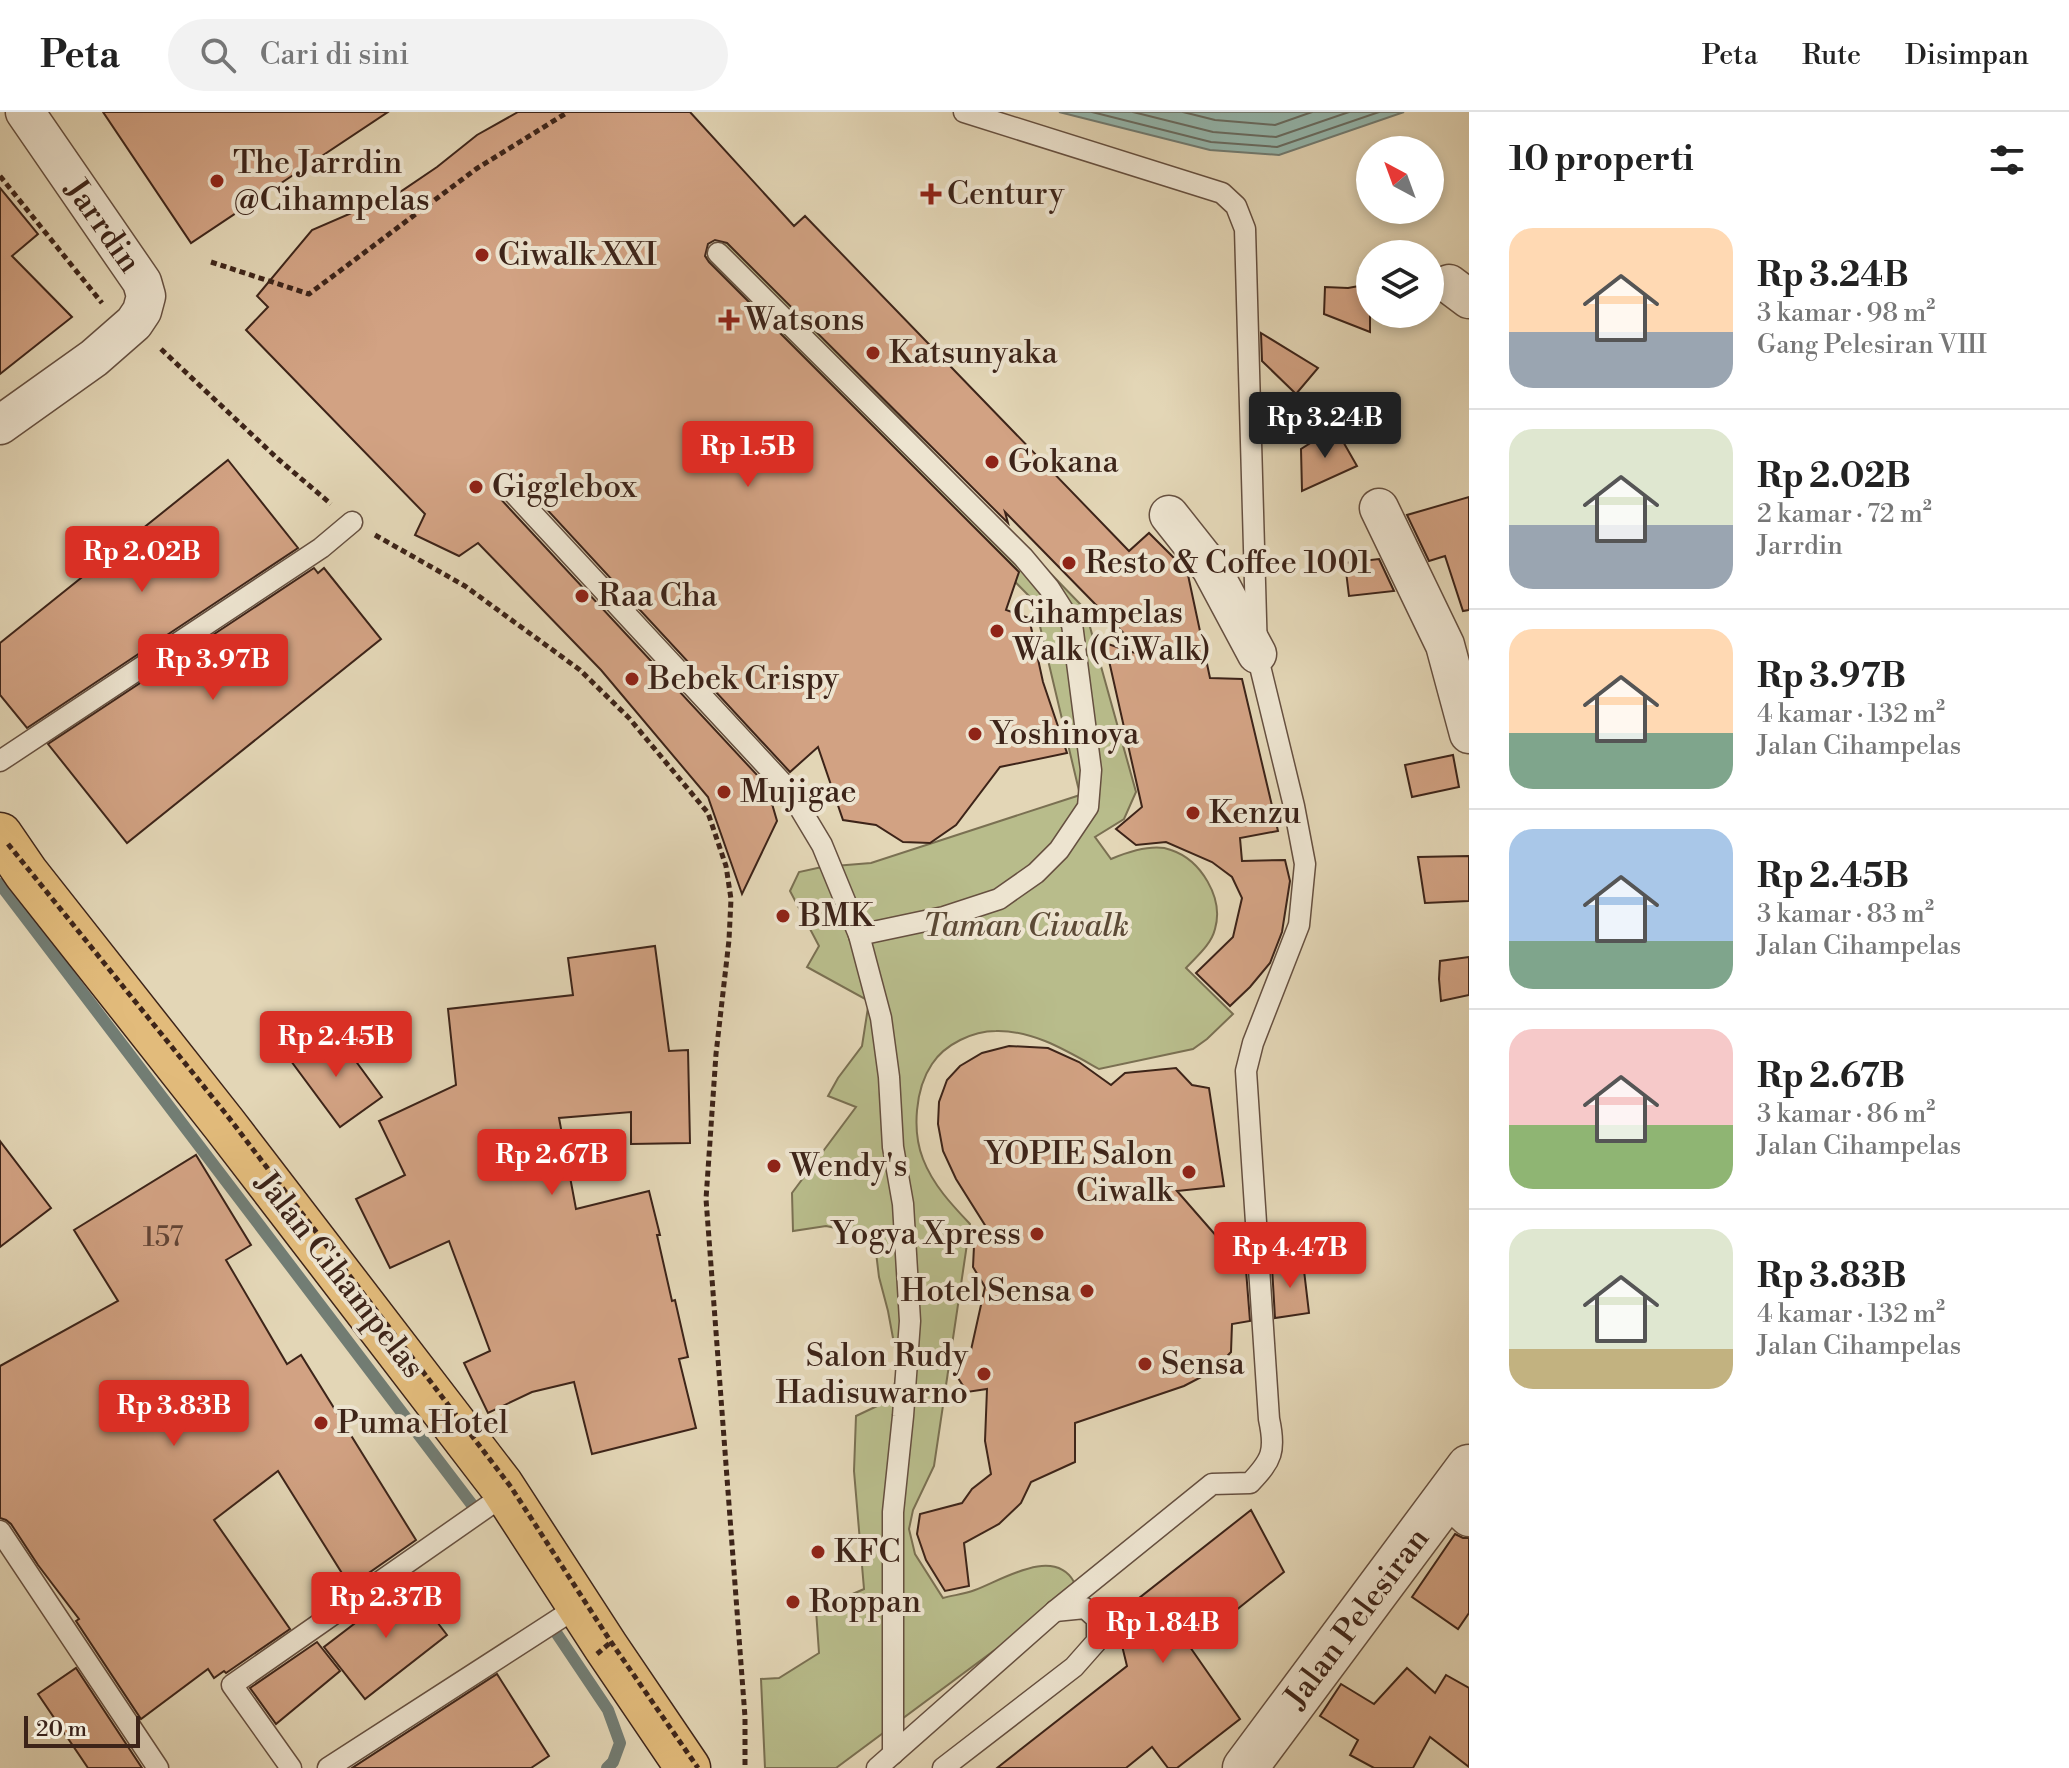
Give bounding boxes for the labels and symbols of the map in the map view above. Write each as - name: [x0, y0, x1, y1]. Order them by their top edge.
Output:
- north arrow: [1356, 136, 1444, 224]
- place label: The Jarrdin @Cihampelas: [233, 143, 430, 220]
- street label: Jarrdin: [56, 170, 150, 281]
- marker: The Jarrdin @Cihampelas: [208, 172, 226, 190]
- place label: Century: [947, 174, 1065, 214]
- marker: Century: [922, 185, 940, 203]
- place label: Ciwalk XXI: [498, 235, 657, 275]
- marker: Ciwalk XXI: [473, 246, 491, 264]
- place label: Watsons: [744, 300, 865, 340]
- marker: Watsons: [720, 311, 738, 329]
- place label: Katsunyaka: [889, 333, 1059, 373]
- marker: Katsunyaka: [864, 344, 882, 362]
- pin: Rp 3.24B: [1242, 392, 1408, 460]
- pin: Rp 1.5B: [674, 421, 822, 489]
- place label: Gokana: [1008, 442, 1120, 482]
- marker: Gokana: [983, 453, 1001, 471]
- place label: Gigglebox: [492, 467, 638, 507]
- marker: Gigglebox: [467, 478, 485, 496]
- pin: Rp 2.02B: [59, 526, 225, 594]
- place label: Resto & Coffee 1001: [1085, 543, 1372, 583]
- marker: Resto & Coffee 1001: [1060, 554, 1078, 572]
- place label: Raa Cha: [598, 576, 718, 616]
- marker: Raa Cha: [573, 587, 591, 605]
- place label: Cihampelas Walk (CiWalk): [1012, 593, 1211, 670]
- marker: Cihampelas Walk (CiWalk): [988, 622, 1006, 640]
- pin: Rp 3.97B: [130, 634, 296, 702]
- place label: Bebek Crispy: [647, 659, 839, 699]
- marker: Bebek Crispy: [623, 670, 641, 688]
- place label: Yoshinoya: [989, 714, 1140, 754]
- marker: Yoshinoya: [966, 725, 984, 743]
- place label: Mujigae: [740, 772, 857, 812]
- marker: Mujigae: [715, 783, 733, 801]
- place label: Kenzu: [1209, 793, 1301, 833]
- marker: Kenzu: [1184, 804, 1202, 822]
- place label: BMK: [798, 896, 876, 936]
- park label: Taman Ciwalk: [923, 906, 1129, 946]
- marker: BMK: [774, 907, 792, 925]
- pin: Rp 2.45B: [253, 1011, 419, 1079]
- pin: Rp 2.67B: [469, 1129, 635, 1197]
- place label: YOPIE Salon Ciwalk: [983, 1134, 1175, 1211]
- place label: Wendy's: [789, 1146, 908, 1186]
- marker: Wendy's: [765, 1157, 783, 1175]
- street label: Jalan Cihampelas: [246, 1163, 433, 1386]
- marker: YOPIE Salon Ciwalk: [1180, 1163, 1198, 1181]
- place label: Yogya Xpress: [830, 1214, 1021, 1254]
- house number: 157: [143, 1220, 183, 1255]
- pin: Rp 4.47B: [1207, 1222, 1373, 1290]
- marker: Yogya Xpress: [1028, 1225, 1046, 1243]
- place label: Hotel Sensa: [901, 1271, 1072, 1311]
- marker: Hotel Sensa: [1078, 1282, 1096, 1300]
- place label: Salon Rudy Hadisuwarno: [775, 1336, 968, 1413]
- place label: Sensa: [1161, 1344, 1246, 1384]
- marker: Sensa: [1136, 1355, 1154, 1373]
- marker: Salon Rudy Hadisuwarno: [975, 1365, 993, 1383]
- pin: Rp 3.83B: [91, 1380, 257, 1448]
- place label: Puma Hotel: [337, 1403, 509, 1443]
- marker: Puma Hotel: [312, 1414, 330, 1432]
- street label: Jalan Pelesiran: [1275, 1520, 1438, 1717]
- place label: KFC: [834, 1532, 900, 1572]
- marker: KFC: [809, 1543, 827, 1561]
- pin: Rp 2.37B: [303, 1572, 469, 1640]
- place label: Roppan: [809, 1582, 921, 1622]
- marker: Roppan: [784, 1593, 802, 1611]
- pin: Rp 1.84B: [1080, 1597, 1246, 1665]
- scale bar: [24, 1712, 140, 1748]

